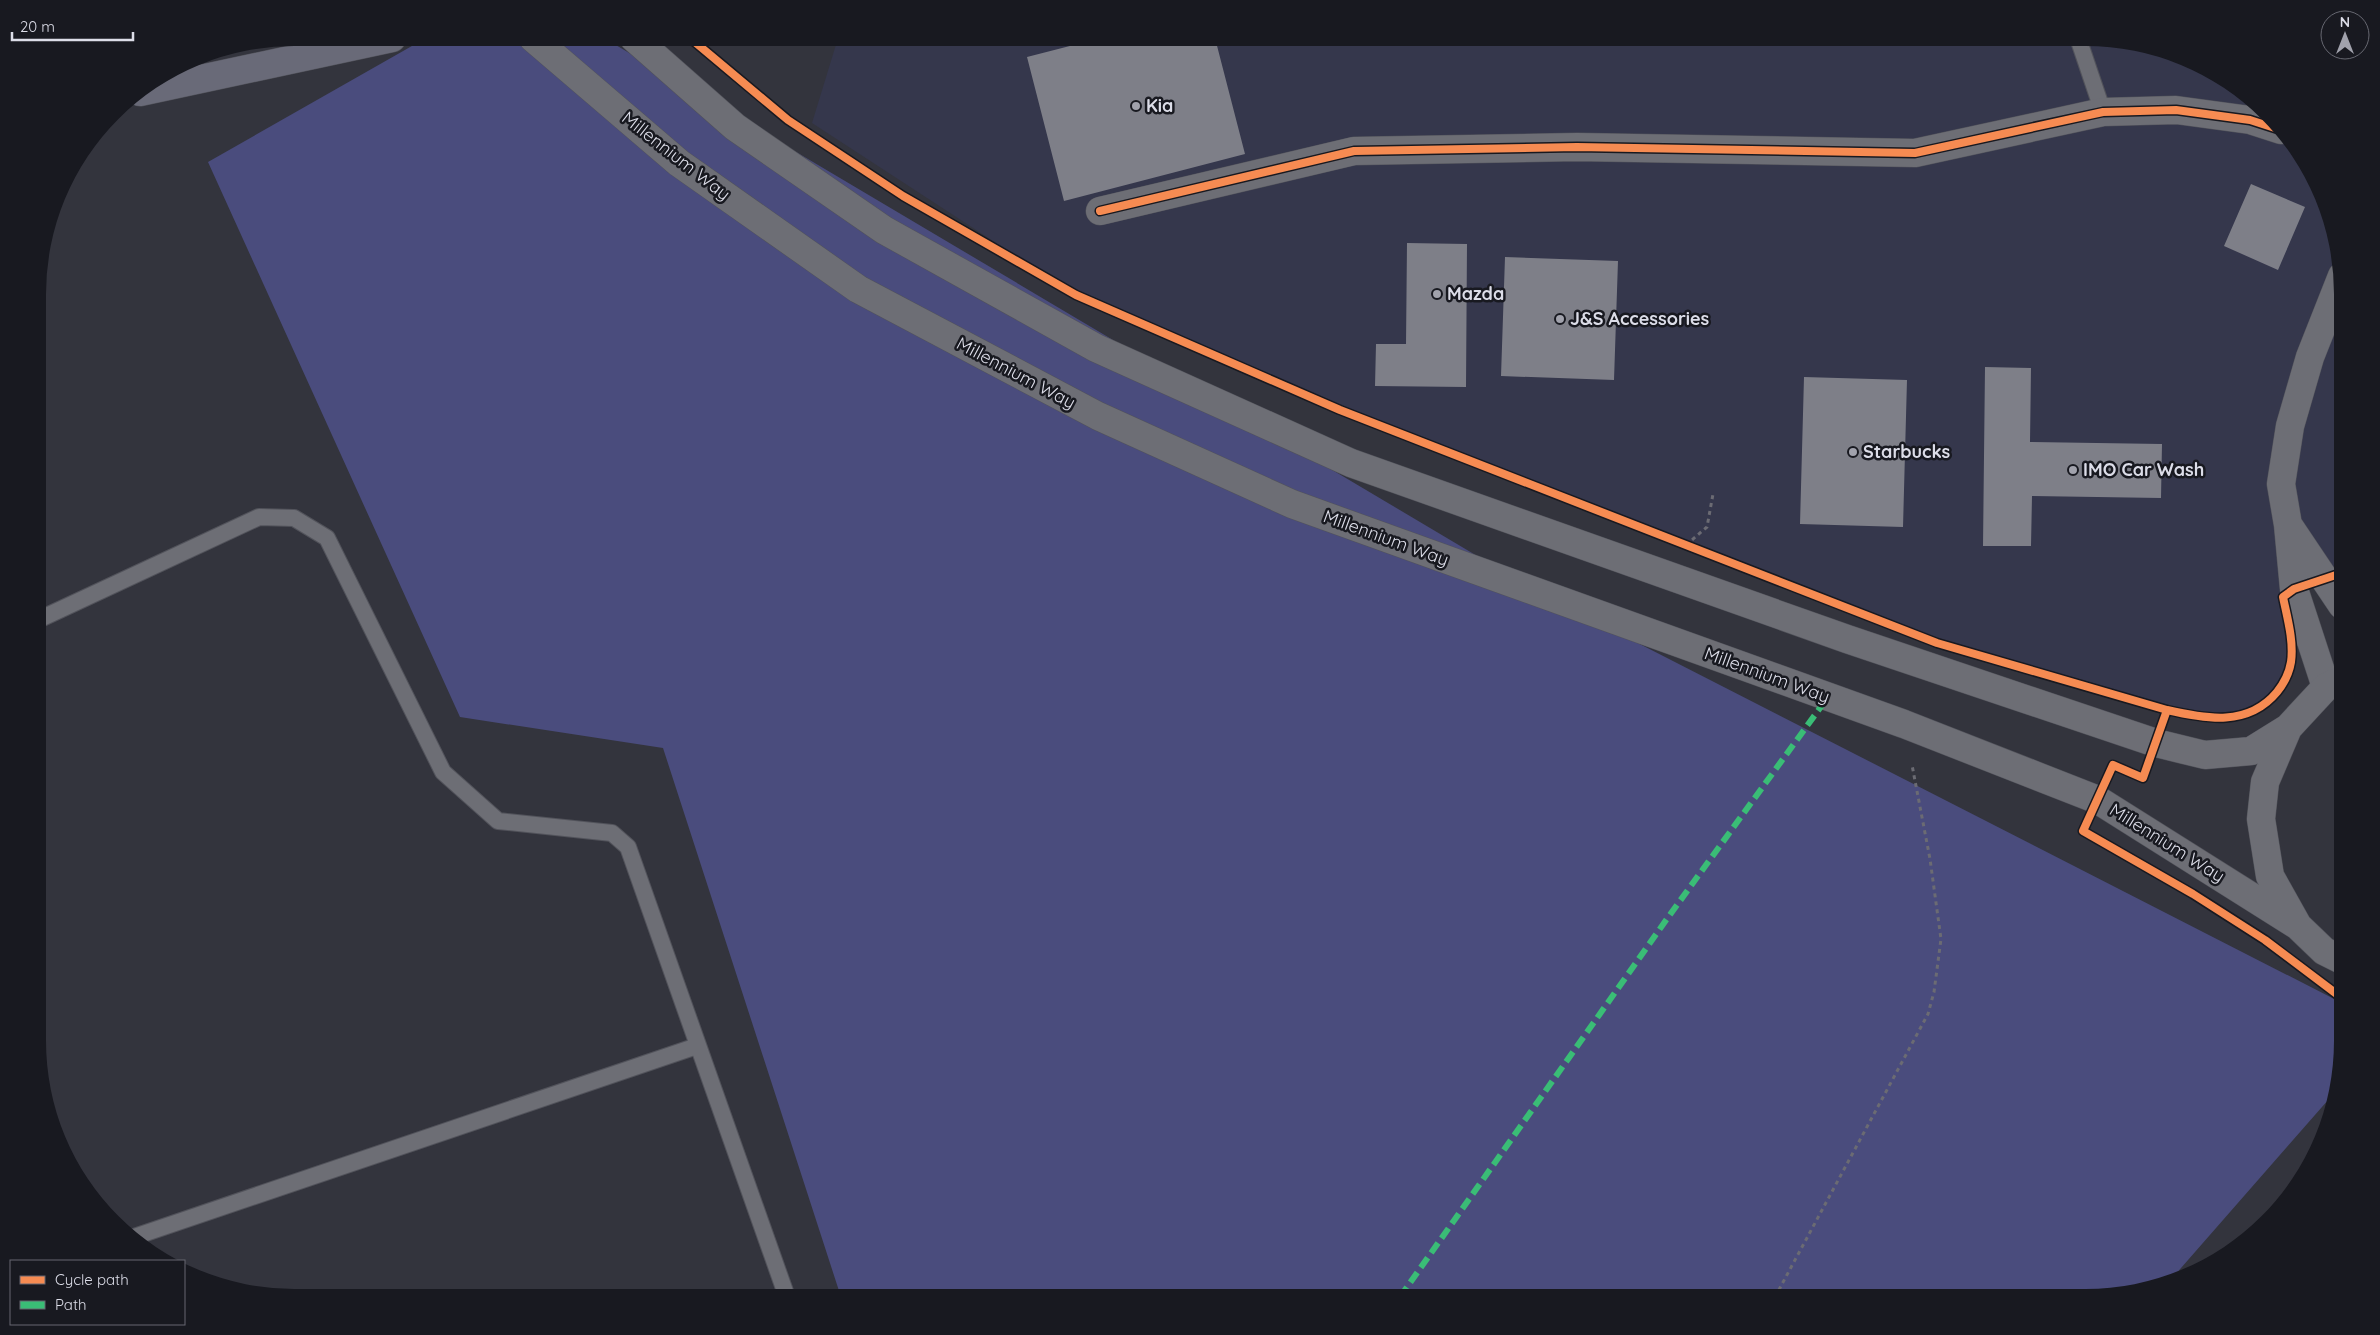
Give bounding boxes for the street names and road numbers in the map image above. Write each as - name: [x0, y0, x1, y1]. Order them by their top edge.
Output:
- street label: Millennium Way: [617, 106, 735, 205]
- street label: Millennium Way: [953, 332, 1080, 414]
- street label: Millennium Way: [1320, 504, 1452, 571]
- street label: Millennium Way: [1701, 641, 1833, 708]
- street label: Millennium Way: [2105, 798, 2229, 887]

